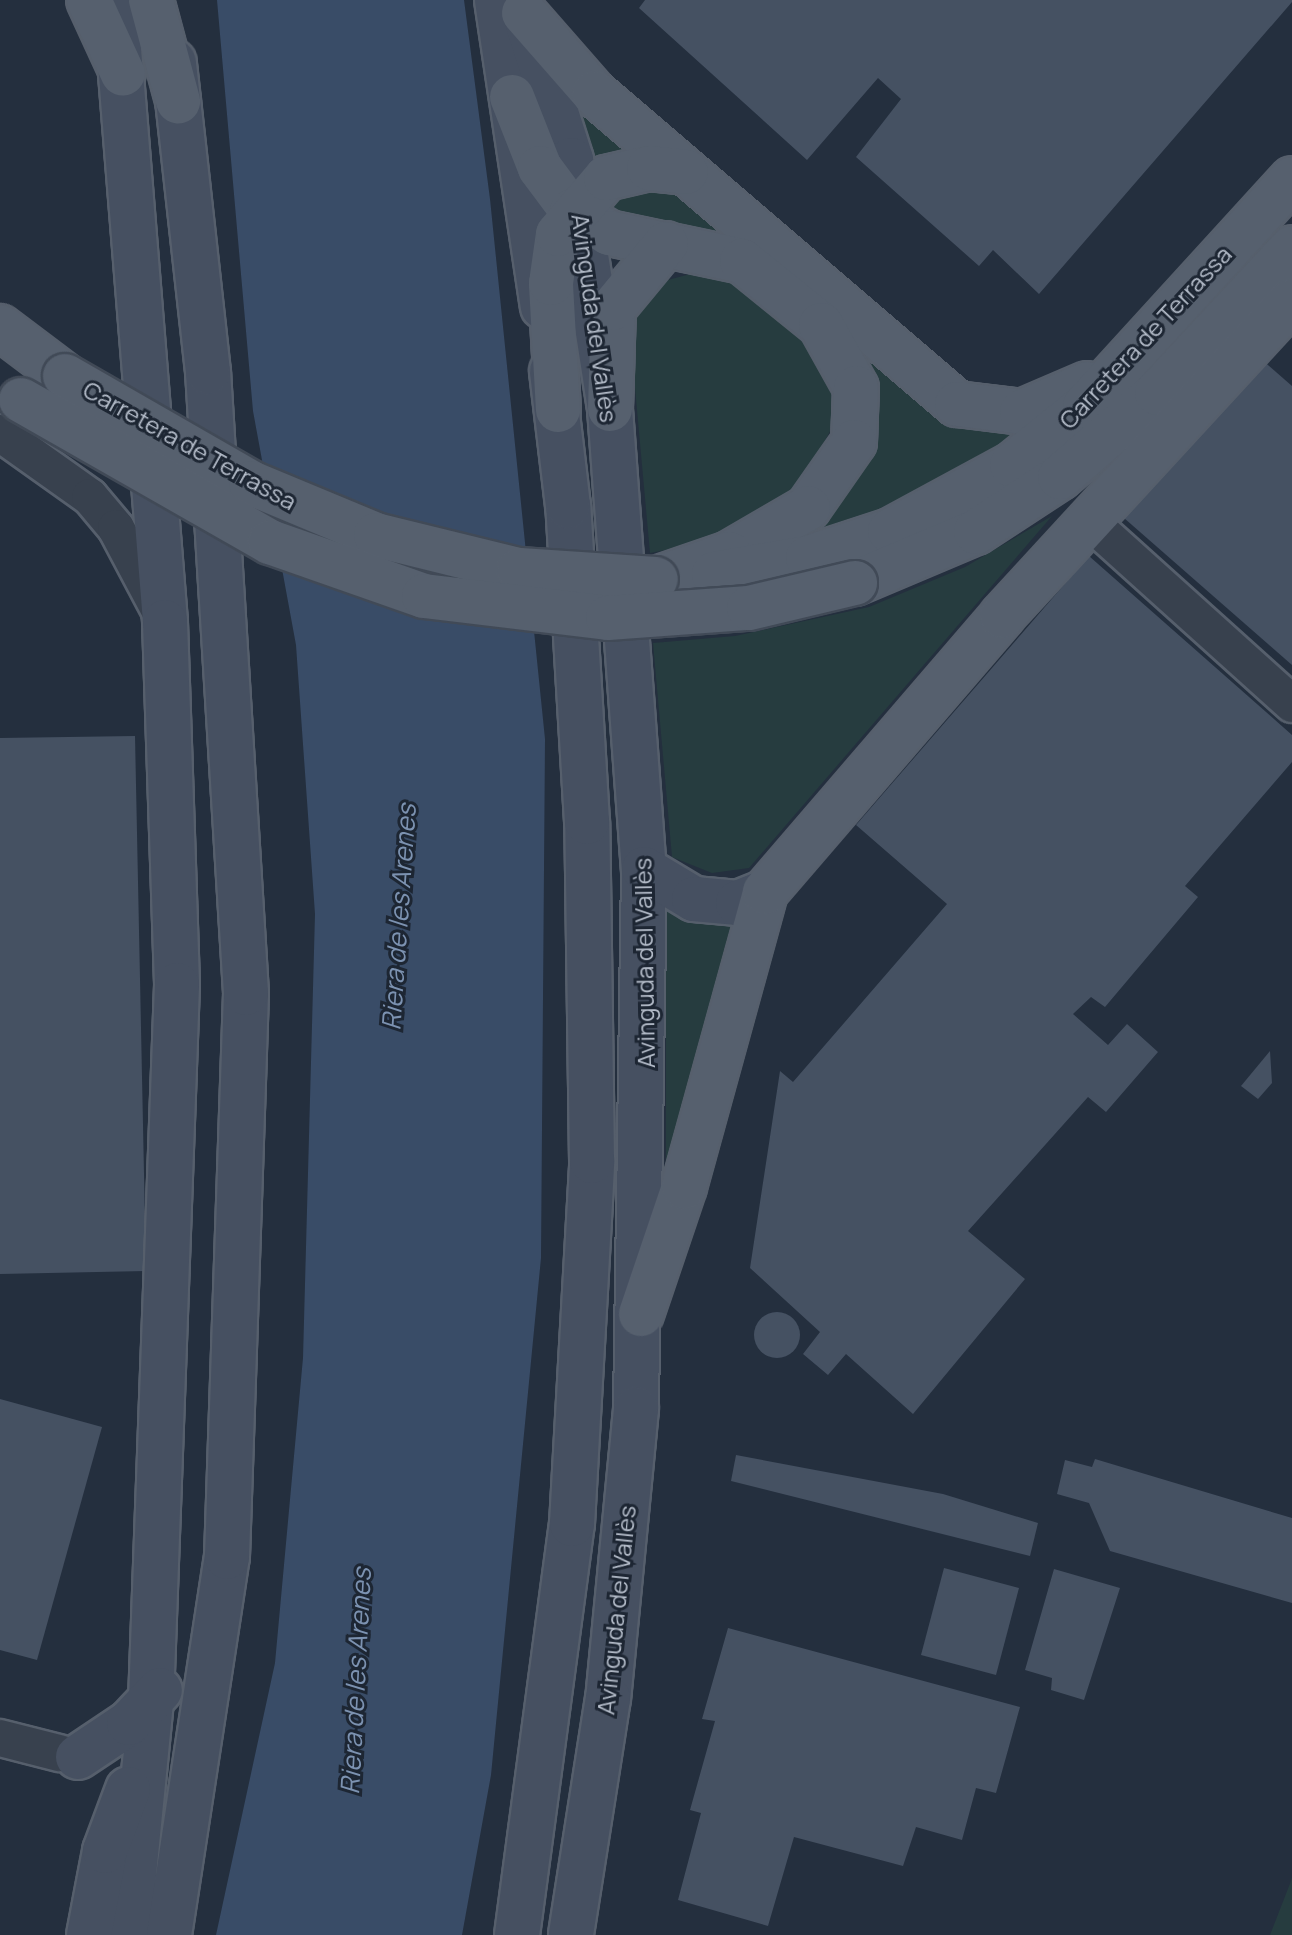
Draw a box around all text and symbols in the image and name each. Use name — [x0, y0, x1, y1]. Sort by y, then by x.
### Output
street label: Avinguda del Vallès — [566, 212, 624, 424]
street label: Carretera de Terrassa — [1053, 240, 1237, 434]
street label: Carretera de Terrassa — [78, 374, 302, 516]
water label: Riera de les Arenes — [376, 803, 422, 1031]
street label: Avinguda del Vallès — [628, 858, 660, 1068]
street label: Avinguda del Vallès — [591, 1504, 641, 1716]
water label: Riera de les Arenes — [334, 1567, 378, 1795]

